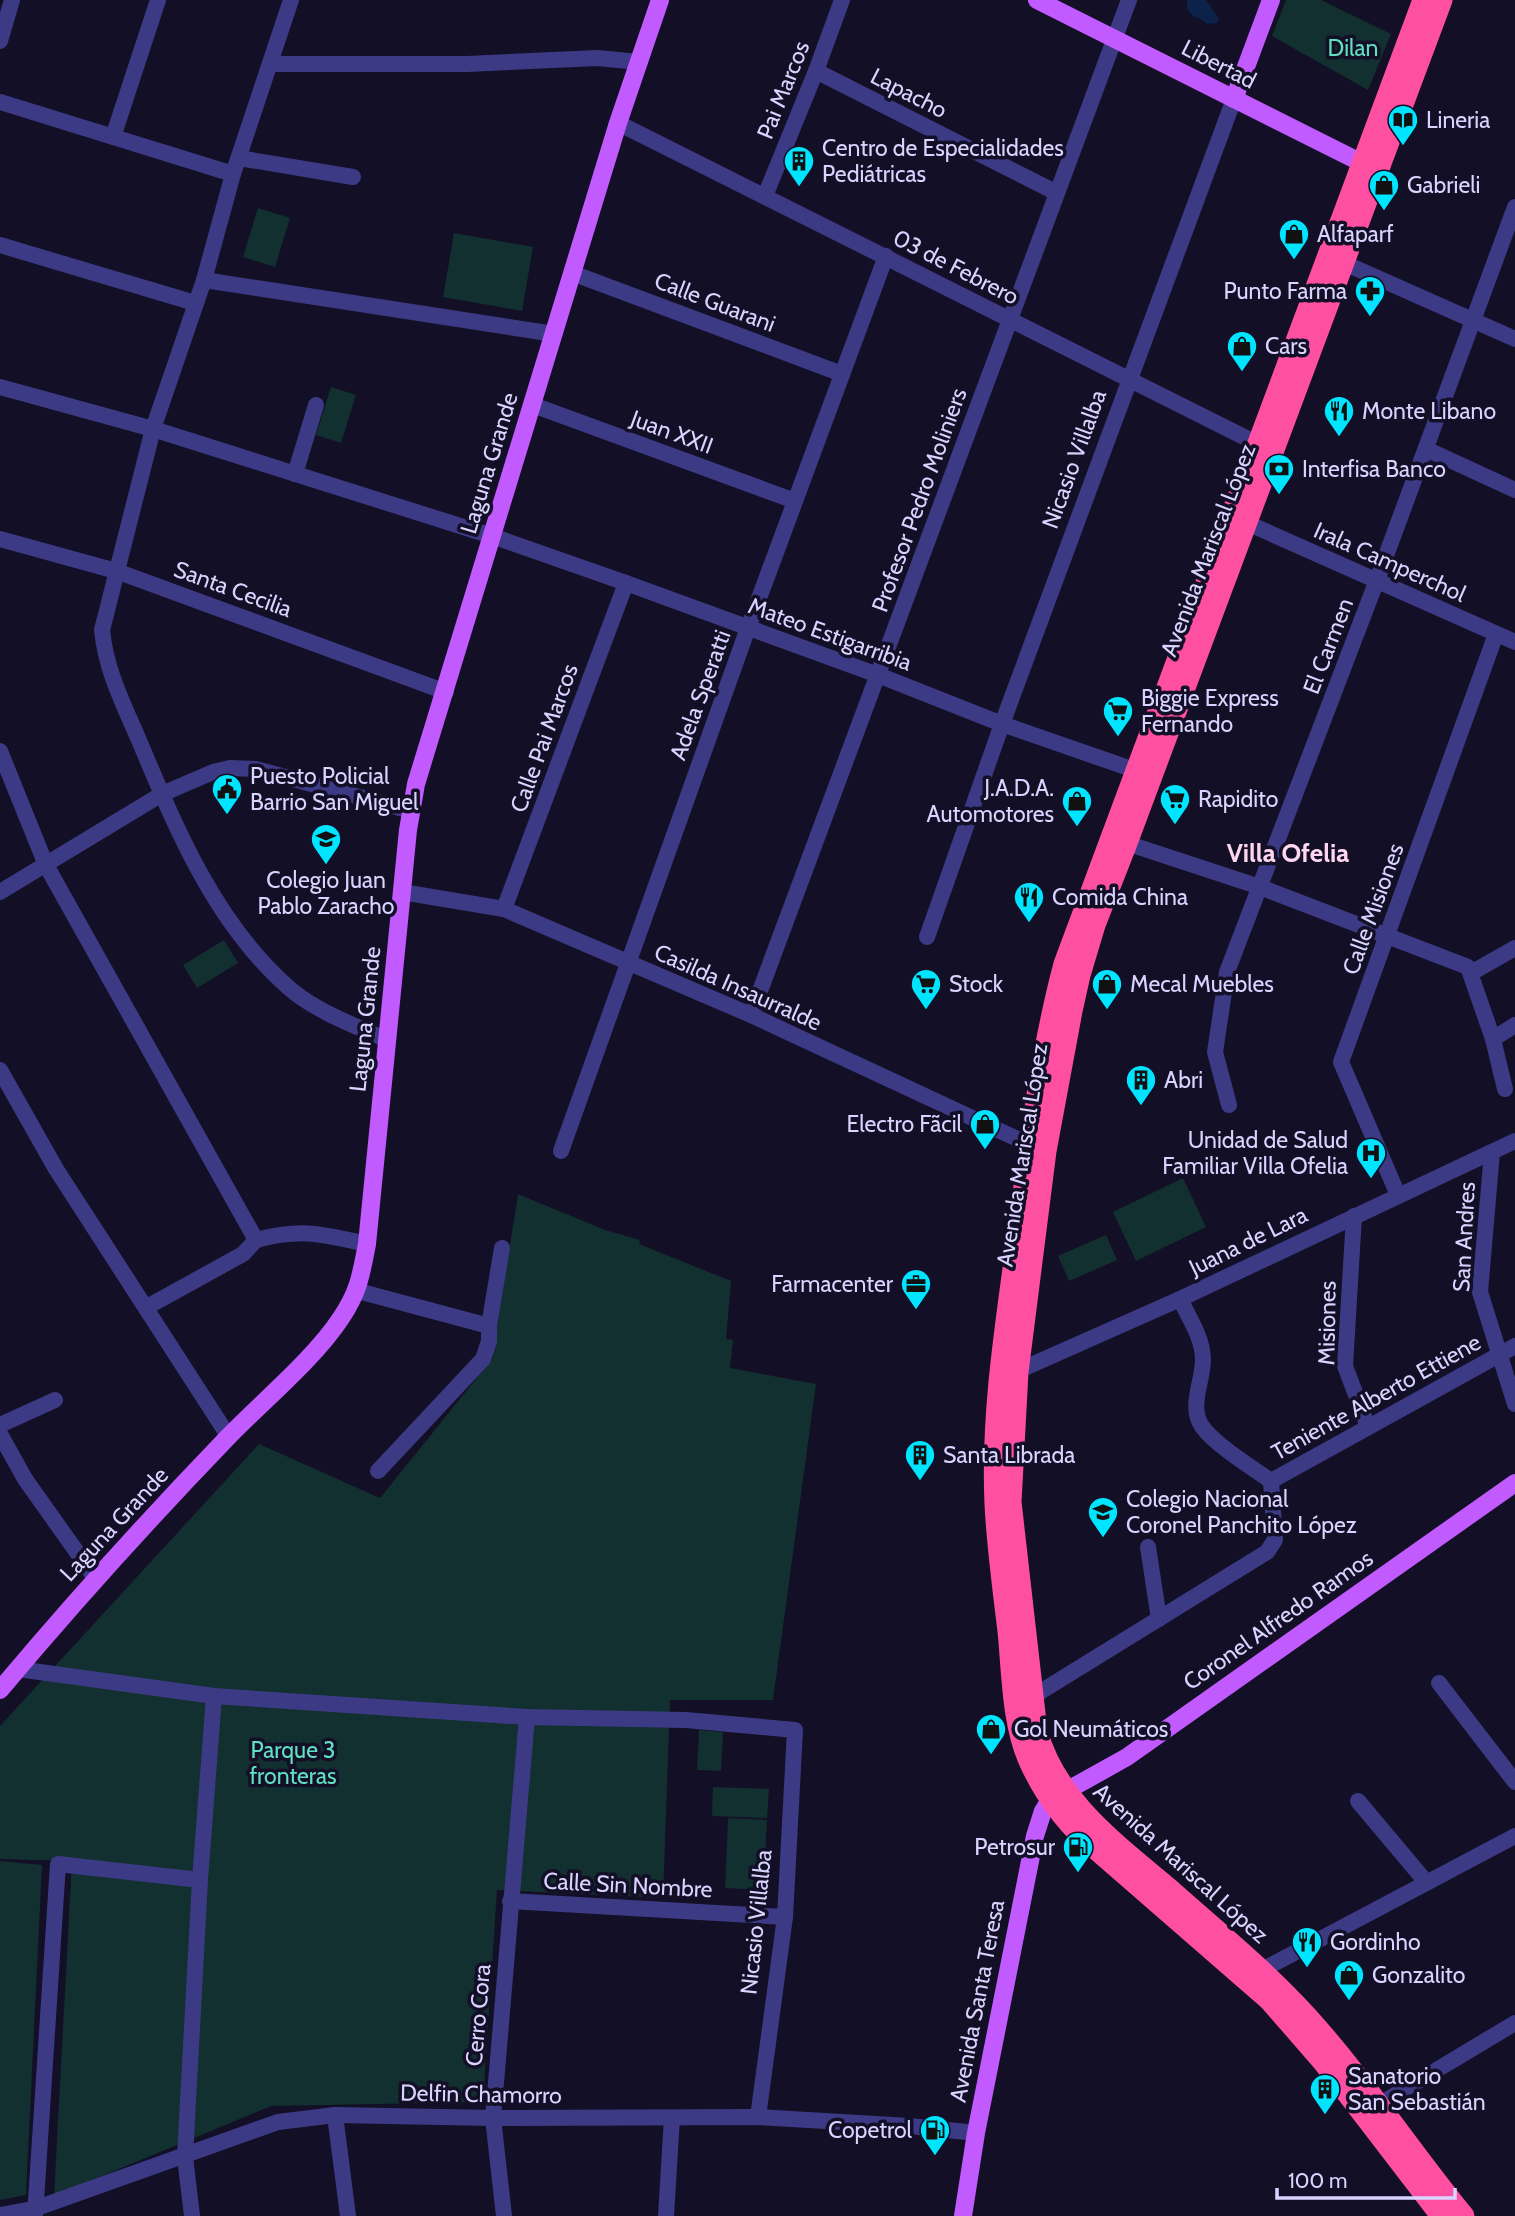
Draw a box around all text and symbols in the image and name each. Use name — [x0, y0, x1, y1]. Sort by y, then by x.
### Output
street label: Libertad — [1177, 33, 1261, 95]
park label: Dilan — [1328, 34, 1378, 62]
street label: Pai Marcos — [751, 37, 815, 143]
street label: Lapacho — [866, 62, 952, 124]
library icon: Lineria — [1386, 103, 1420, 147]
place label: Lineria — [1426, 106, 1490, 134]
place label: Centro de Especialidades Pediátricas — [822, 134, 1064, 188]
building icon: Centro de Especialidades Pediátricas — [782, 144, 816, 188]
shop icon: Gabrieli — [1367, 168, 1401, 212]
place label: Gabrieli — [1407, 171, 1480, 199]
shop icon: Alfaparf — [1277, 217, 1311, 261]
place label: Alfaparf — [1317, 220, 1394, 248]
street label: 03 de Febrero — [888, 223, 1024, 311]
street label: Calle Guarani — [651, 266, 779, 338]
pharmacy icon: Punto Farma — [1353, 274, 1387, 318]
place label: Punto Farma — [1224, 277, 1347, 305]
shop icon: Cars — [1225, 329, 1259, 373]
place label: Cars — [1265, 332, 1307, 360]
street label: Profesor Pedro Moliniers — [865, 384, 973, 616]
street label: Nicasio Villalba — [1036, 386, 1112, 532]
street label: Laguna Grande — [454, 389, 524, 537]
restaurant icon: Monte Libano — [1322, 394, 1356, 438]
place label: Monte Libano — [1362, 397, 1496, 425]
street label: Juan XXII — [626, 404, 717, 460]
street label: Avenida Mariscal López — [1154, 439, 1262, 660]
bank icon: Interfisa Banco — [1262, 452, 1296, 496]
place label: Interfisa Banco — [1302, 455, 1446, 483]
street label: Irala Camperchol — [1310, 516, 1471, 608]
street label: Santa Cecilia — [170, 555, 296, 623]
street label: Mateo Estigarribia — [744, 591, 916, 677]
street label: El Carmen — [1297, 594, 1359, 698]
street label: Adela Speratti — [664, 626, 736, 764]
street label: Calle Pai Marcos — [504, 660, 584, 816]
place label: Biggie Express Fernando — [1141, 684, 1279, 738]
supermarket icon: Biggie Express Fernando — [1101, 694, 1135, 738]
place label: Puesto Policial Barrio San Miguel — [250, 762, 419, 816]
public building icon: Puesto Policial Barrio San Miguel — [210, 772, 244, 816]
place label: J.A.D.A. Automotores — [927, 774, 1054, 828]
supermarket icon: Rapidito — [1158, 782, 1192, 826]
shop icon: J.A.D.A. Automotores — [1060, 784, 1094, 828]
place label: Rapidito — [1198, 785, 1278, 813]
school or university icon: Colegio Juan Pablo Zaracho — [309, 822, 343, 866]
district label: Villa Ofelia — [1227, 837, 1349, 869]
street label: Calle Misiones — [1336, 840, 1410, 978]
place label: Colegio Juan Pablo Zaracho — [258, 866, 394, 920]
restaurant icon: Comida China — [1012, 880, 1046, 924]
place label: Comida China — [1052, 883, 1188, 911]
street label: Casilda Insaurralde — [650, 938, 826, 1037]
street label: Laguna Grande — [343, 945, 387, 1093]
supermarket icon: Stock — [909, 967, 943, 1011]
shop icon: Mecal Muebles — [1090, 967, 1124, 1011]
place label: Stock — [949, 970, 1004, 998]
place label: Mecal Muebles — [1130, 970, 1274, 998]
street label: Avenida Mariscal López — [991, 1041, 1054, 1269]
building icon: Abri — [1124, 1063, 1158, 1107]
place label: Abri — [1164, 1066, 1203, 1094]
shop icon: Electro Fãcil — [968, 1107, 1002, 1151]
place label: Electro Fãcil — [847, 1110, 963, 1138]
place label: Unidad de Salud Familiar Villa Ofelia — [1162, 1126, 1348, 1180]
hospital icon: Unidad de Salud Familiar Villa Ofelia — [1354, 1136, 1388, 1180]
street label: San Andres — [1447, 1181, 1481, 1293]
street label: Juana de Lara — [1183, 1200, 1312, 1282]
office icon: Farmacenter — [899, 1267, 933, 1311]
place label: Farmacenter — [771, 1270, 894, 1298]
street label: Misiones — [1312, 1280, 1342, 1366]
street label: Teniente Alberto Ettiene — [1266, 1328, 1486, 1466]
building icon: Santa Librada — [903, 1438, 937, 1482]
place label: Santa Librada — [943, 1441, 1075, 1469]
street label: Laguna Grande — [54, 1461, 174, 1587]
place label: Colegio Nacional Coronel Panchito López — [1126, 1485, 1357, 1539]
school or university icon: Colegio Nacional Coronel Panchito López — [1086, 1495, 1120, 1539]
street label: Coronel Alfredo Ramos — [1178, 1544, 1378, 1696]
shop icon: Gol Neumáticos — [974, 1712, 1008, 1756]
place label: Gol Neumáticos — [1014, 1715, 1168, 1743]
park label: Parque 3 fronteras — [249, 1736, 337, 1790]
street label: Avenida Mariscal López — [1088, 1777, 1274, 1949]
fuel station icon: Petrosur — [1061, 1830, 1095, 1874]
place label: Petrosur — [974, 1833, 1056, 1861]
street label: Nicasio Villalba — [734, 1848, 778, 1996]
street label: Calle Sin Nombre — [543, 1867, 713, 1903]
street label: Avenida Santa Teresa — [944, 1897, 1010, 2105]
restaurant icon: Gordinho — [1290, 1925, 1324, 1969]
place label: Gordinho — [1330, 1928, 1421, 1956]
shop icon: Gonzalito — [1332, 1958, 1366, 2002]
place label: Gonzalito — [1372, 1961, 1465, 1989]
street label: Cerro Cora — [460, 1963, 496, 2067]
place label: Sanatorio San Sebastián — [1348, 2062, 1486, 2116]
building icon: Sanatorio San Sebastián — [1308, 2072, 1342, 2116]
street label: Delfin Chamorro — [400, 2079, 562, 2109]
fuel station icon: Copetrol — [918, 2113, 952, 2157]
place label: Copetrol — [828, 2116, 913, 2144]
scale bar — [1277, 2156, 1456, 2200]
text: 100 m — [1288, 2168, 1347, 2193]

